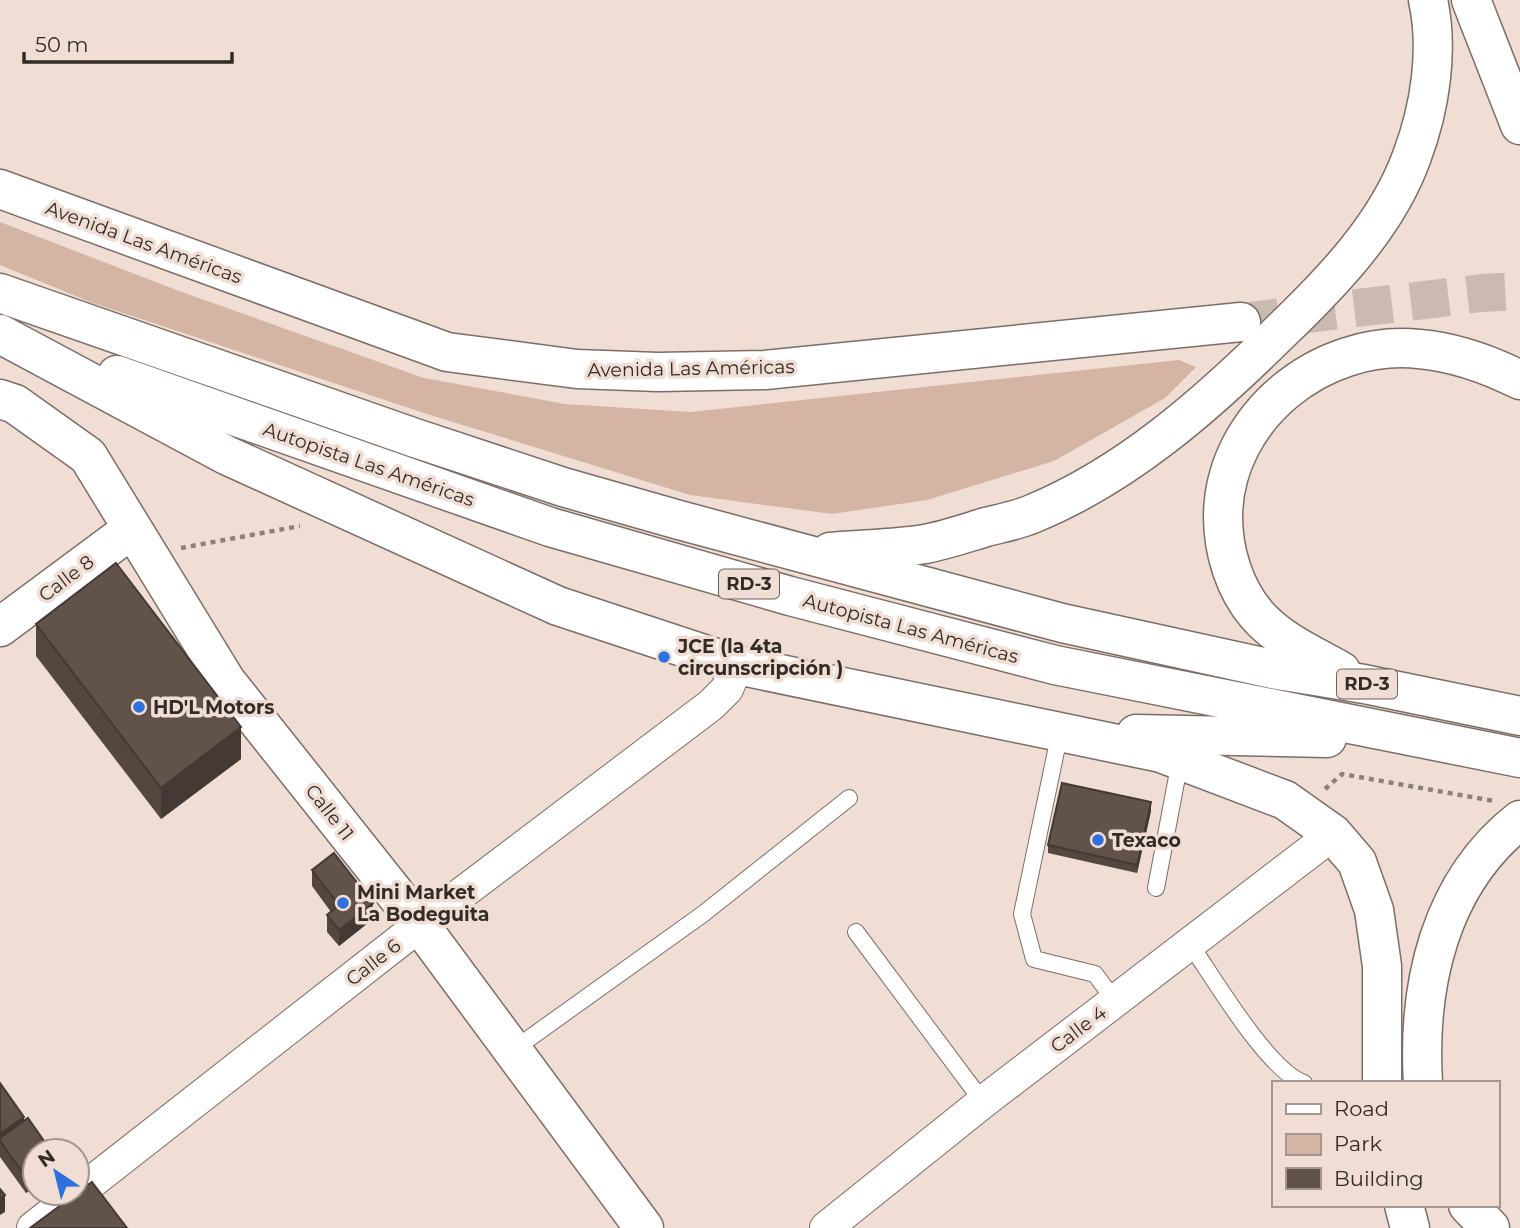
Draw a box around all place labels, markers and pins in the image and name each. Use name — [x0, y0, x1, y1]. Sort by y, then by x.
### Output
place label: JCE (la 4ta circunscripción ) — [677, 635, 843, 680]
marker: JCE (la 4ta circunscripción ) — [656, 649, 672, 665]
place label: HD'L Motors — [153, 696, 274, 719]
marker: HD'L Motors — [131, 699, 147, 715]
place label: Texaco — [1112, 829, 1181, 852]
marker: Texaco — [1090, 832, 1106, 848]
place label: Mini Market La Bodeguita — [357, 881, 490, 926]
marker: Mini Market La Bodeguita — [335, 895, 351, 911]

